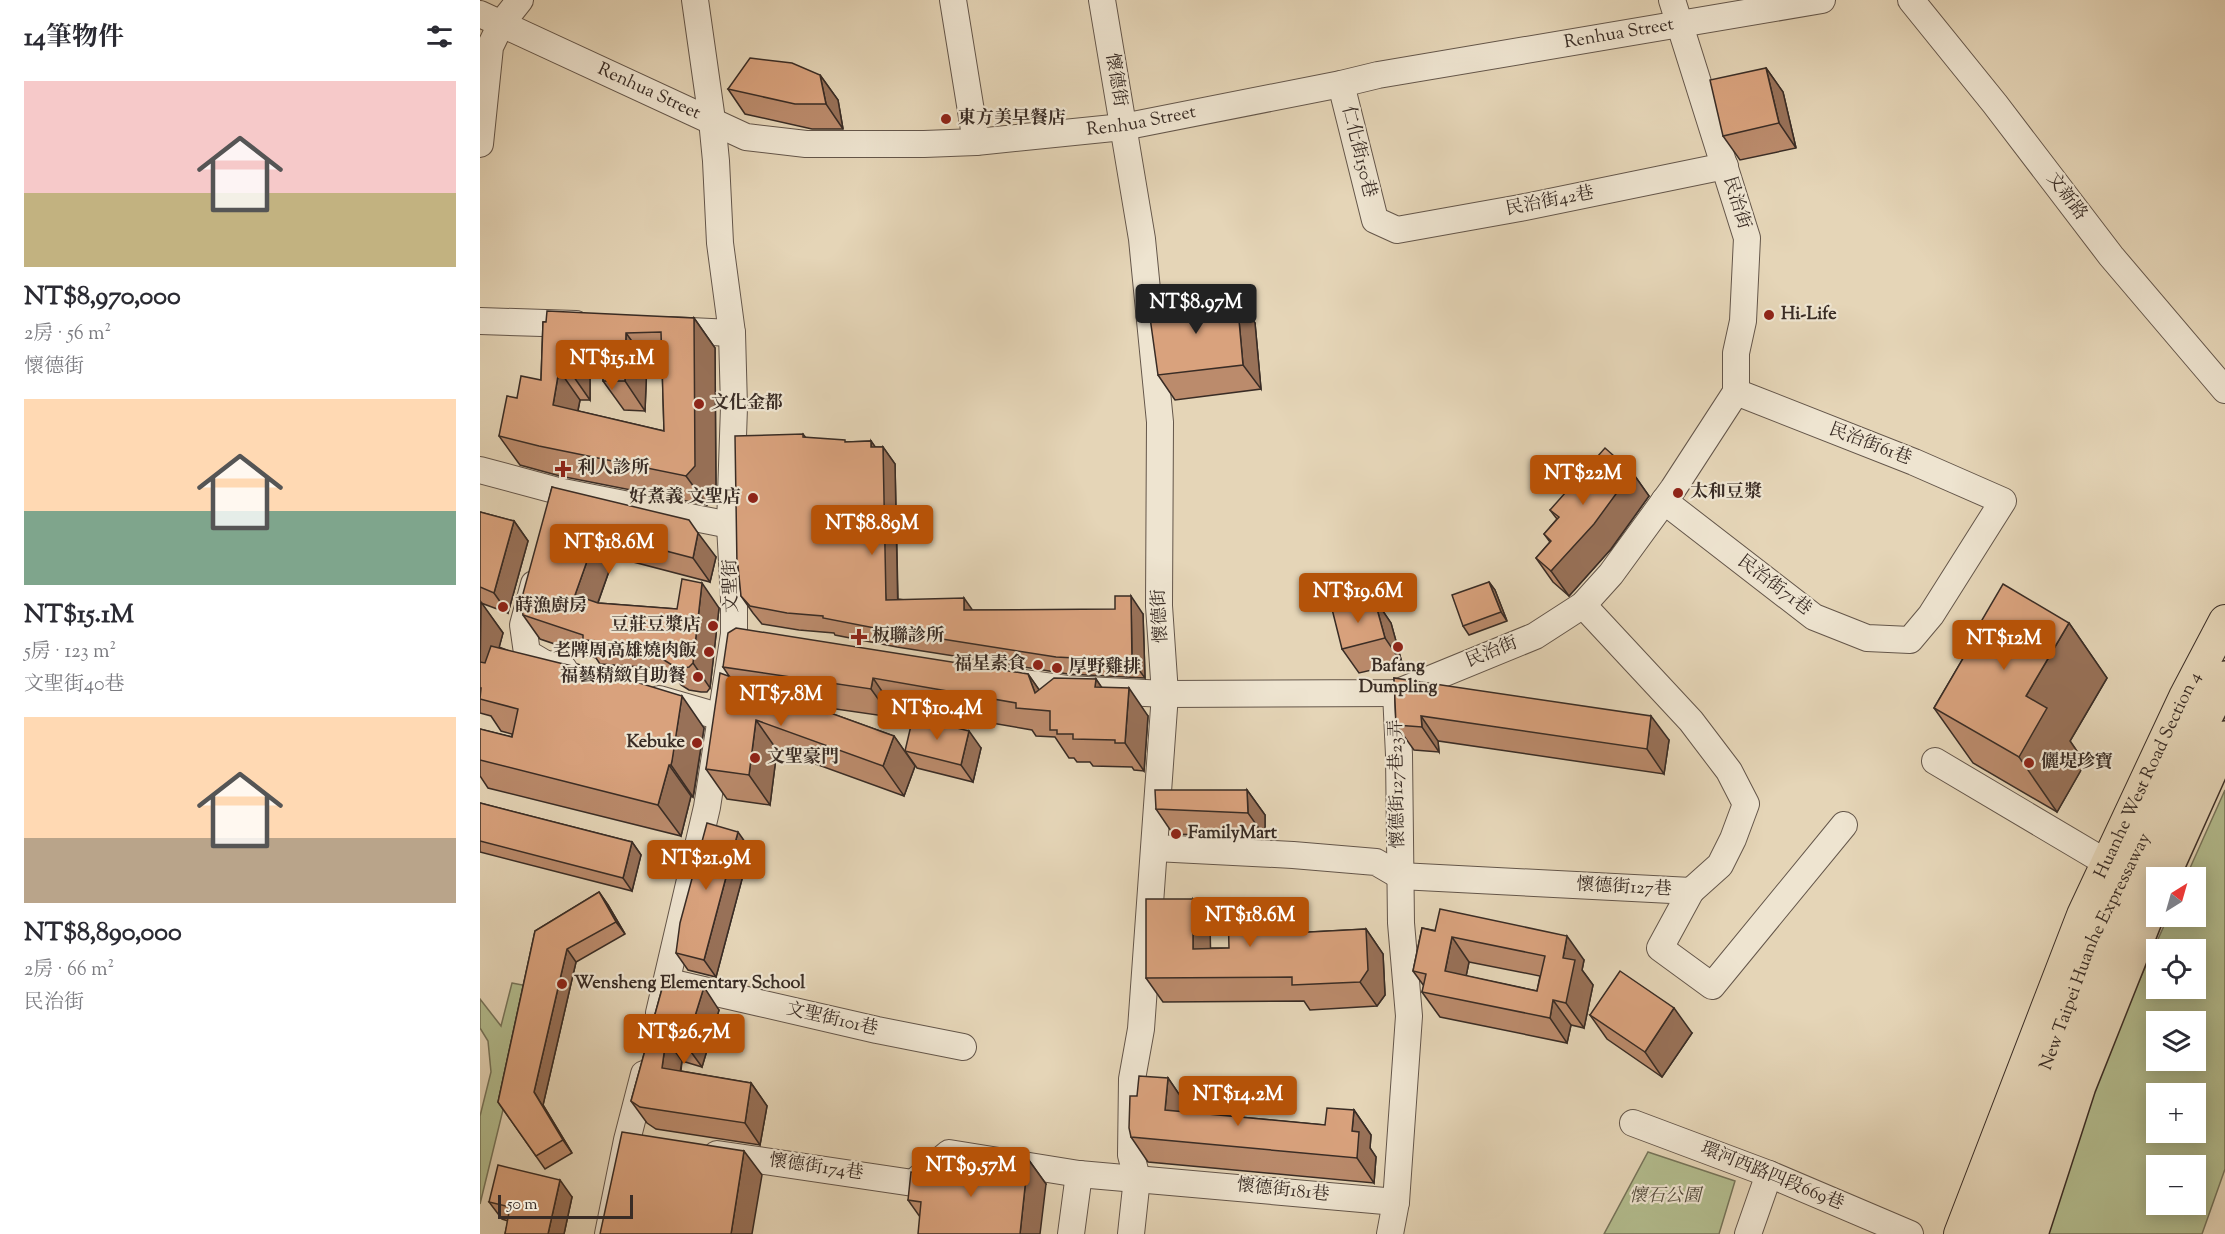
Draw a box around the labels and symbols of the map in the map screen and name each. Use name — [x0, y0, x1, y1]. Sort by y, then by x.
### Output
street label: Renhua Street — [1562, 12, 1676, 56]
street label: 懷德街 — [1098, 51, 1132, 109]
street label: Renhua Street — [593, 57, 705, 127]
street label: Renhua Street — [1085, 100, 1198, 144]
street label: 仁化街150巷 — [1334, 103, 1382, 201]
place label: 東方美早餐店 — [958, 106, 1066, 132]
marker: 東方美早餐店 — [939, 112, 953, 126]
street label: 文新路 — [2039, 168, 2093, 226]
street label: 民治街 — [1716, 173, 1756, 233]
street label: 民治街42巷 — [1504, 181, 1596, 223]
pin: NT$8.97M — [1134, 284, 1258, 335]
place label: Hi-Life — [1781, 302, 1837, 328]
marker: Hi-Life — [1762, 308, 1776, 322]
pin: NT$15.1M — [550, 340, 674, 391]
place label: 文化金都 — [711, 391, 783, 417]
marker: 文化金都 — [692, 397, 706, 411]
street label: 民治街61巷 — [1825, 417, 1915, 473]
pin: NT$22M — [1534, 455, 1632, 506]
place label: 利人診所 — [577, 456, 650, 482]
marker: 利人診所 — [554, 460, 572, 478]
place label: 太和豆漿 — [1690, 480, 1762, 506]
place label: 好煮義 文聖店 — [629, 485, 741, 511]
marker: 太和豆漿 — [1671, 486, 1685, 500]
marker: 好煮義 文聖店 — [746, 491, 760, 505]
pin: NT$8.89M — [810, 505, 934, 556]
pin: NT$18.6M — [547, 524, 671, 575]
street label: 民治街71巷 — [1731, 549, 1817, 623]
street label: 文聖街 — [718, 559, 746, 613]
pin: NT$19.6M — [1296, 573, 1420, 624]
street label: 懷德街 — [1147, 588, 1175, 644]
place label: 蒔漁廚房 — [515, 594, 587, 620]
marker: 蒔漁廚房 — [496, 600, 510, 614]
place label: 豆莊豆漿店 — [611, 613, 701, 639]
marker: 豆莊豆漿店 — [706, 619, 720, 633]
pin: NT$12M — [1955, 620, 2053, 671]
place label: 板聯診所 — [872, 624, 945, 650]
marker: 板聯診所 — [850, 628, 868, 646]
street label: 民治街 — [1462, 631, 1522, 675]
place label: 老牌周高雄燒肉飯 — [553, 639, 697, 665]
marker: Bafang Dumpling — [1391, 640, 1405, 654]
marker: 老牌周高雄燒肉飯 — [702, 645, 716, 659]
place label: 福星素食 — [954, 652, 1026, 678]
place label: Bafang Dumpling — [1359, 654, 1438, 701]
place label: 厚野雞排 — [1069, 655, 1141, 681]
marker: 福星素食 — [1031, 658, 1045, 672]
marker: 厚野雞排 — [1050, 661, 1064, 675]
place label: 福藝精緻自助餐 — [560, 664, 686, 690]
street label: Huanhe West Road Section 4 — [2089, 668, 2209, 883]
marker: 福藝精緻自助餐 — [691, 670, 705, 684]
pin: NT$7.8M — [726, 676, 836, 727]
pin: NT$10.4M — [875, 690, 999, 741]
street label: 懷德街127巷23弄 — [1384, 719, 1412, 849]
place label: Kebuke — [626, 730, 686, 756]
marker: Kebuke — [690, 736, 704, 750]
place label: 文聖豪門 — [767, 745, 839, 771]
place label: 儷堤珍寶 — [2041, 750, 2113, 776]
marker: 文聖豪門 — [748, 751, 762, 765]
marker: 儷堤珍寶 — [2022, 756, 2036, 770]
place label: FamilyMart — [1188, 821, 1278, 847]
marker: FamilyMart — [1169, 827, 1183, 841]
street label: New Taipei Huanhe Expressaway — [2034, 829, 2158, 1074]
pin: NT$21.9M — [644, 840, 768, 891]
north arrow — [2146, 867, 2206, 927]
street label: 懷德街127巷 — [1576, 873, 1672, 903]
pin: NT$18.6M — [1188, 897, 1312, 948]
place label: Wensheng Elementary School — [574, 971, 806, 997]
marker: Wensheng Elementary School — [555, 977, 569, 991]
street label: 文聖街101巷 — [784, 997, 880, 1043]
pin: NT$26.7M — [622, 1014, 746, 1065]
pin: NT$14.2M — [1176, 1076, 1300, 1127]
street label: 環河西路四段669巷 — [1696, 1136, 1848, 1218]
pin: NT$9.57M — [909, 1147, 1033, 1198]
street label: 懷德街174巷 — [767, 1149, 865, 1187]
street label: 懷德街181巷 — [1235, 1173, 1331, 1209]
park label: 懷石公園 — [1629, 1184, 1704, 1210]
scale bar — [498, 1192, 633, 1220]

